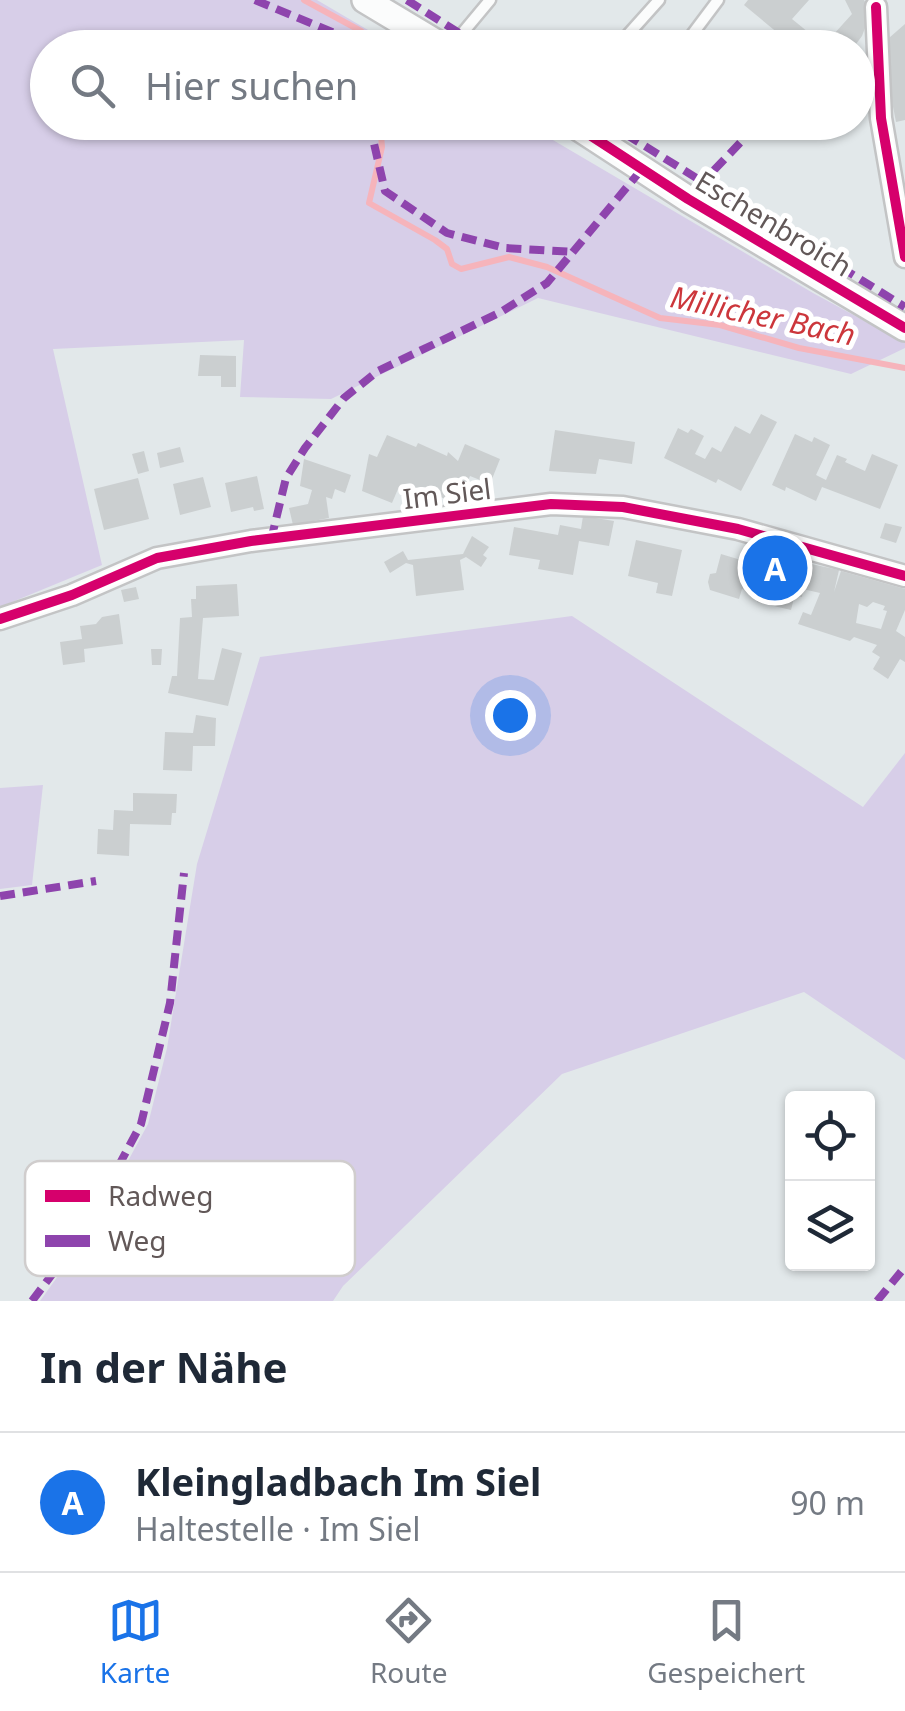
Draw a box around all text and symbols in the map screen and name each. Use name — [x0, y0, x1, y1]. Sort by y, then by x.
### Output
search box — [30, 30, 875, 140]
icon: search — [65, 58, 120, 113]
text: Hier suchen — [145, 59, 358, 111]
street label: Eschenbroich — [689, 161, 859, 285]
water label: Millicher Bach — [667, 275, 859, 355]
street label: Im Siel — [401, 469, 493, 517]
pin: A — [742, 530, 808, 606]
your location — [485, 690, 536, 741]
map controls — [785, 1091, 875, 1271]
button: locate — [785, 1091, 875, 1181]
legend — [25, 1161, 355, 1276]
text: Radweg — [108, 1176, 213, 1214]
button: layers — [785, 1181, 875, 1271]
text: Weg — [108, 1221, 167, 1259]
text: In der Nähe — [40, 1338, 288, 1395]
text: Kleingladbach Im Siel — [135, 1455, 541, 1507]
text: A — [61, 1481, 84, 1524]
text: 90 m — [790, 1481, 865, 1524]
text: Haltestelle · Im Siel — [135, 1507, 420, 1550]
tab: Karte — [100, 1593, 170, 1691]
tab: Route — [370, 1593, 448, 1691]
tab: Gespeichert — [647, 1593, 805, 1691]

